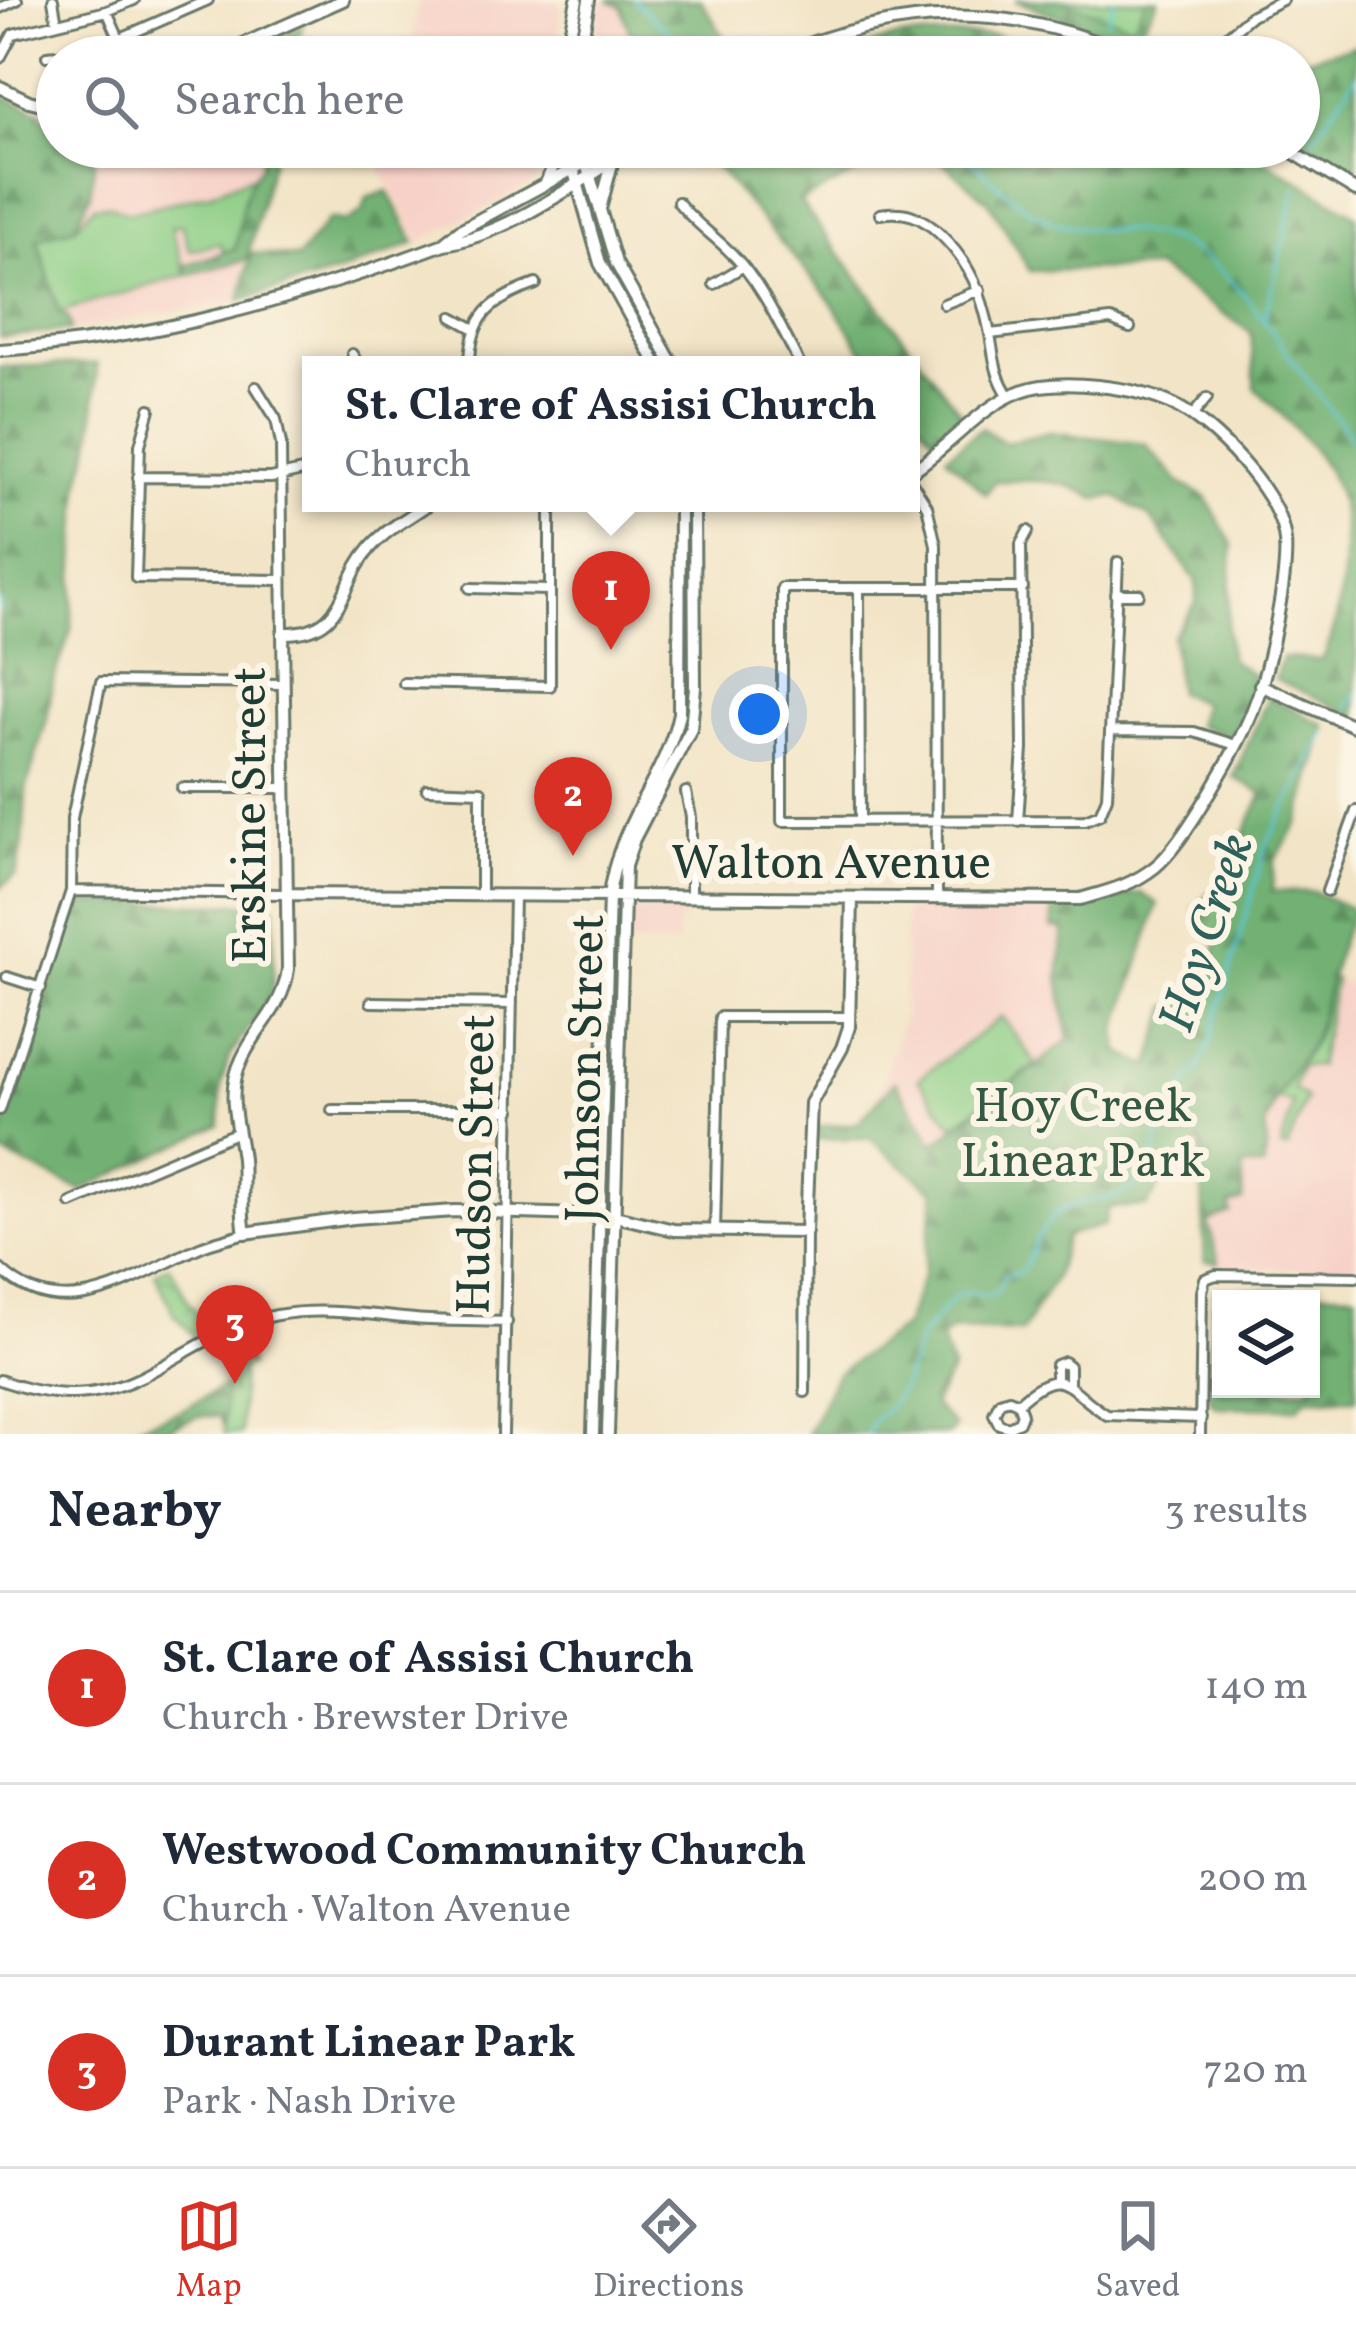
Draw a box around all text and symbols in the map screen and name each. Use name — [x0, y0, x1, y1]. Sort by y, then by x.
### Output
search box — [36, 36, 1320, 168]
icon: search — [78, 69, 144, 135]
text: Search here — [174, 71, 405, 134]
popup — [302, 356, 920, 512]
text: St. Clare of Assisi Church — [345, 376, 877, 439]
text: Church — [345, 439, 472, 493]
pin: 1 — [572, 551, 650, 650]
street label: Erskine Street — [219, 667, 286, 963]
your location — [729, 684, 789, 744]
pin: 2 — [534, 757, 612, 856]
water label: Hoy Creek — [1143, 825, 1274, 1042]
street label: Walton Avenue — [671, 832, 991, 899]
street label: Johnson Street — [551, 913, 624, 1223]
street label: Hudson Street — [442, 1013, 515, 1315]
park label: Hoy Creek Linear Park — [961, 1075, 1205, 1197]
pin: 3 — [196, 1285, 274, 1384]
map controls — [1212, 1290, 1320, 1398]
button: layers — [1212, 1290, 1320, 1398]
text: Nearby — [48, 1477, 222, 1548]
text: 3 results — [1165, 1485, 1308, 1539]
text: St. Clare of Assisi Church — [162, 1629, 694, 1692]
text: 1 — [79, 1661, 95, 1715]
text: 140 m — [1205, 1661, 1308, 1715]
text: Church · Brewster Drive — [162, 1692, 569, 1746]
text: Westwood Community Church — [162, 1821, 807, 1884]
text: 2 — [77, 1853, 97, 1907]
text: 200 m — [1197, 1853, 1308, 1907]
text: Church · Walton Avenue — [162, 1884, 571, 1938]
text: Durant Linear Park — [162, 2013, 576, 2076]
text: 3 — [77, 2045, 97, 2099]
text: 720 m — [1204, 2045, 1308, 2099]
text: Park · Nash Drive — [162, 2076, 456, 2130]
tab: Map — [176, 2193, 242, 2311]
tab: Directions — [593, 2193, 744, 2311]
tab: Saved — [1095, 2193, 1180, 2311]

